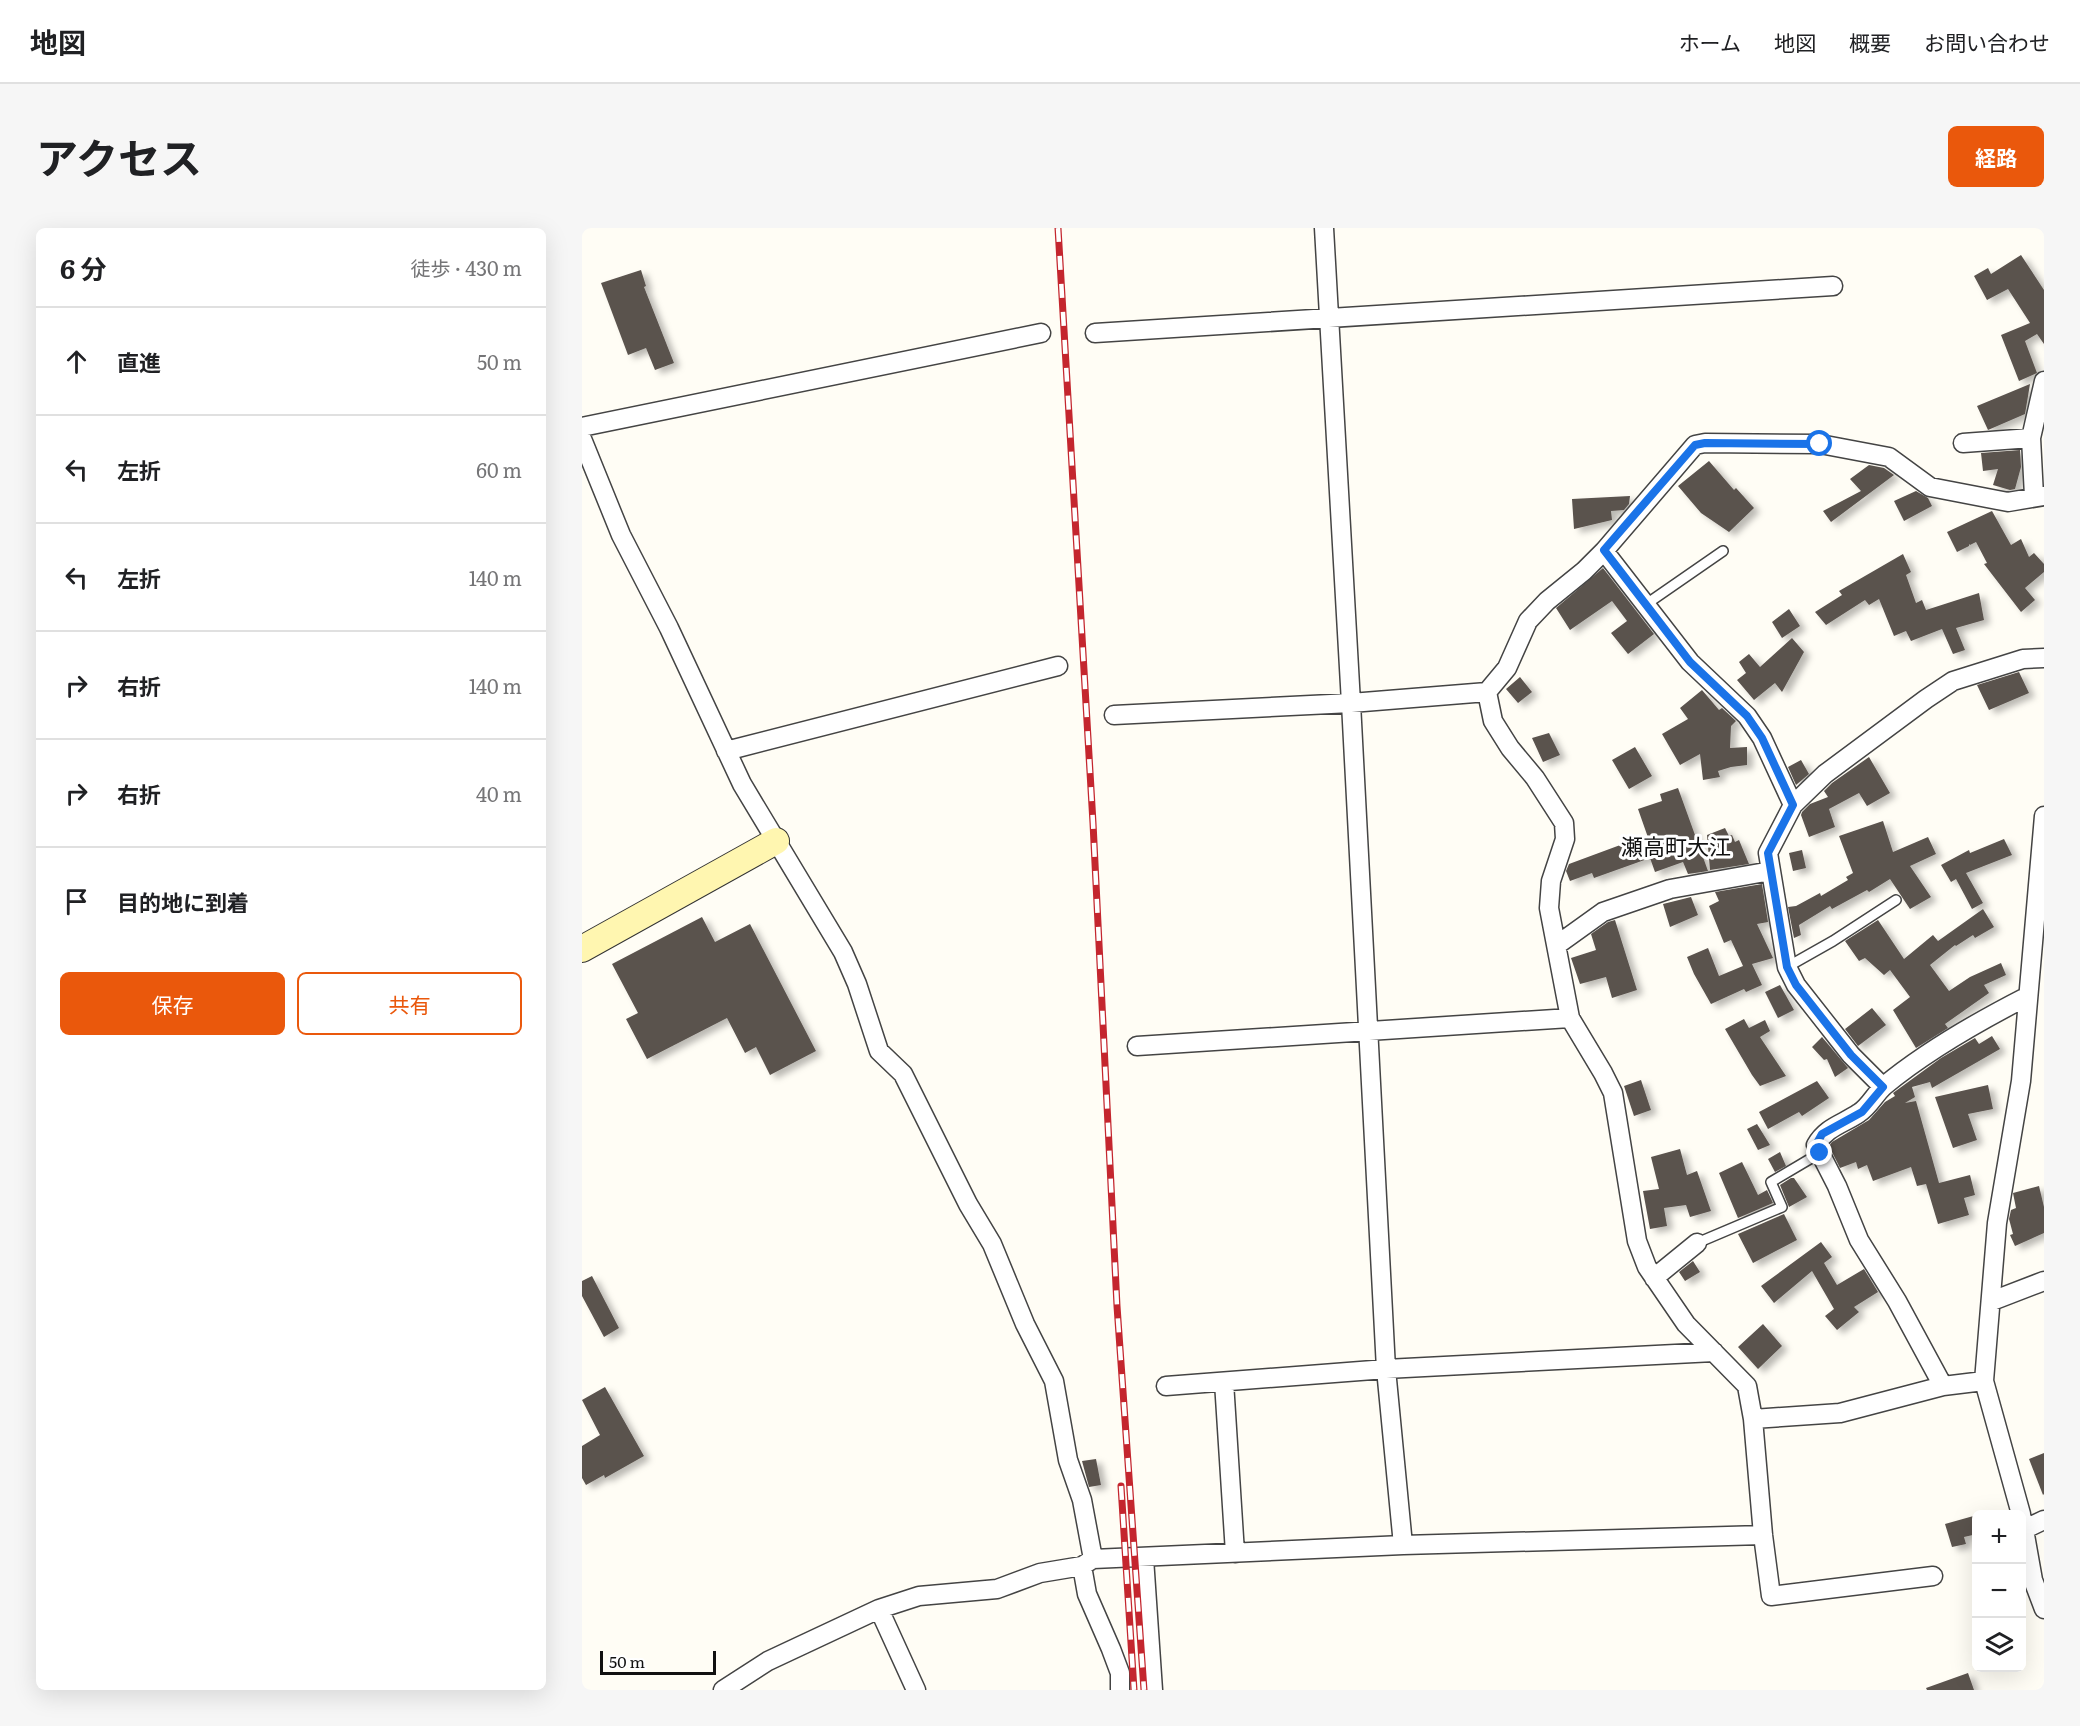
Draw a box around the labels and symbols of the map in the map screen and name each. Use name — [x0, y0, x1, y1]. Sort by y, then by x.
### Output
route start — [1806, 430, 1832, 456]
district label: 瀬高町大江 — [1621, 829, 1731, 862]
route end — [1806, 1139, 1832, 1165]
scale bar — [600, 1648, 716, 1676]

